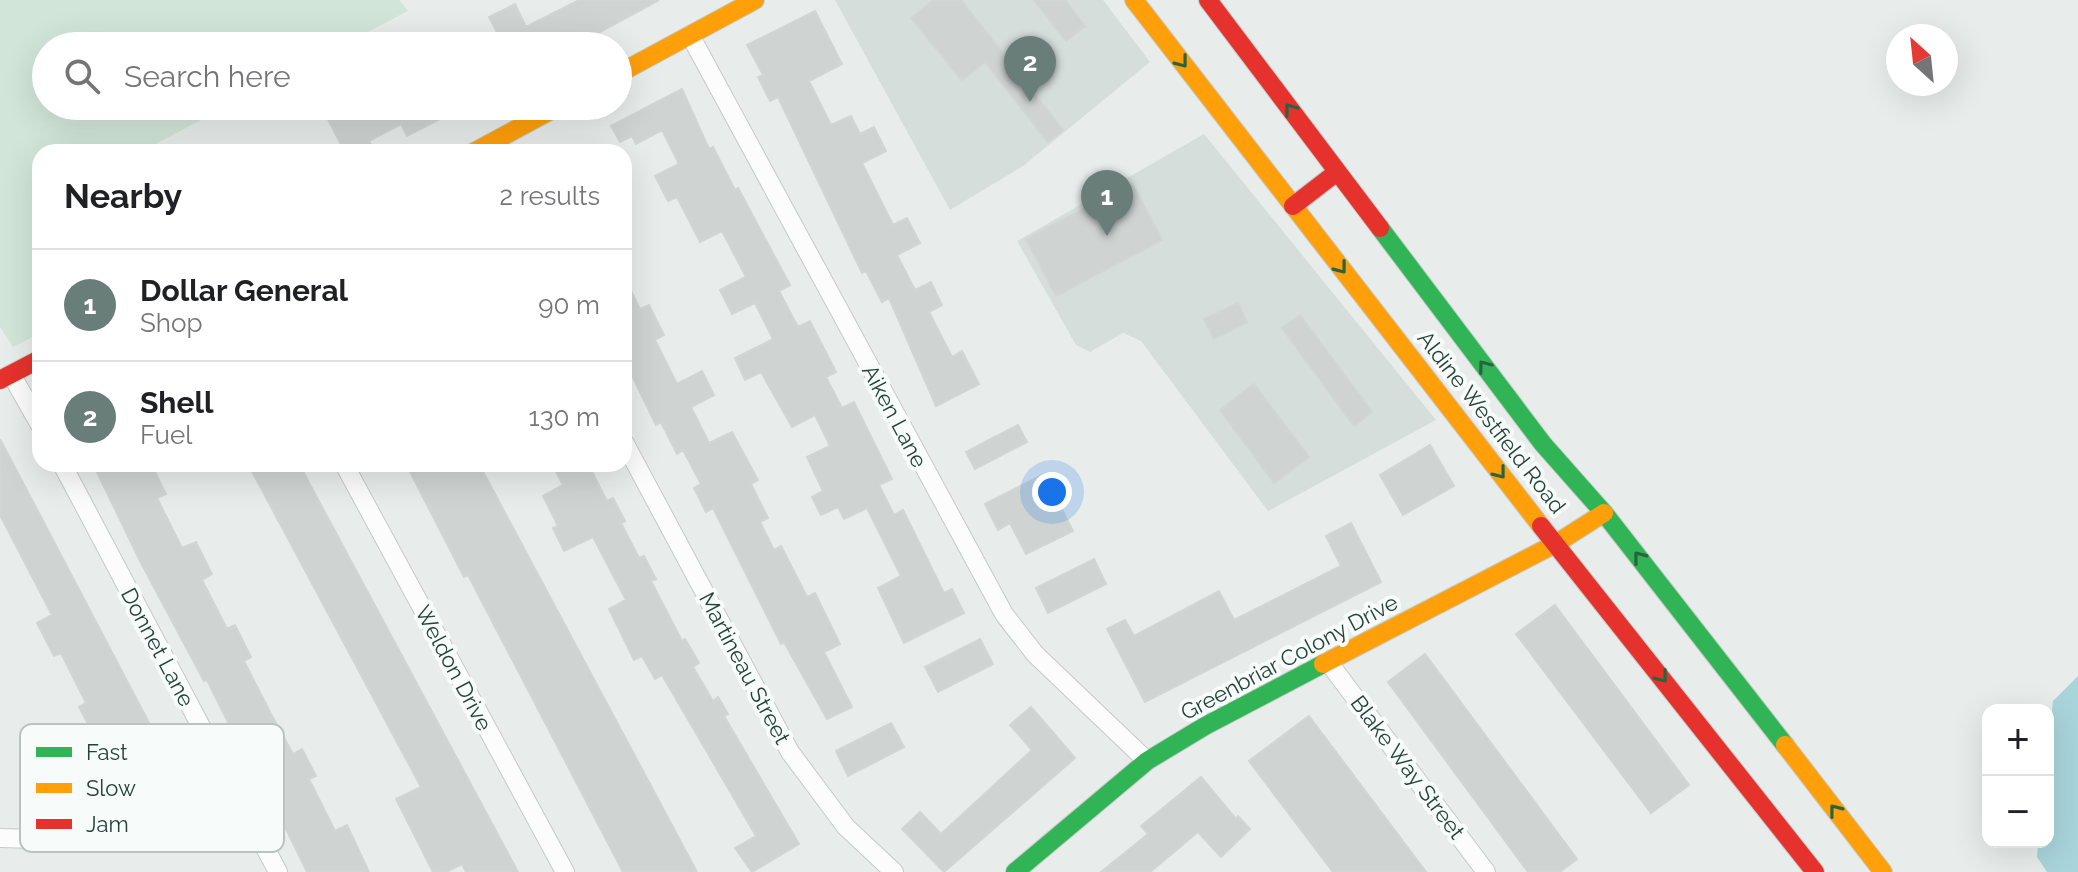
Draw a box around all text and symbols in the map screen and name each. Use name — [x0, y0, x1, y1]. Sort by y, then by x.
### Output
north arrow — [1886, 24, 1958, 96]
search box — [32, 32, 632, 120]
pin: 2 — [1004, 36, 1056, 102]
one-way arrow — [1172, 53, 1187, 67]
icon: search — [60, 54, 104, 98]
text: Search here — [124, 59, 291, 94]
one-way arrow — [1285, 103, 1300, 118]
pin: 1 — [1081, 170, 1133, 236]
text: Nearby — [64, 176, 182, 216]
text: 2 results — [500, 181, 600, 211]
one-way arrow — [1331, 259, 1345, 274]
text: Dollar General — [140, 273, 348, 308]
text: 1 — [84, 290, 96, 320]
text: 90 m — [538, 290, 600, 320]
text: Shop — [140, 308, 202, 338]
street label: Aldine Westfield Road — [1413, 326, 1571, 518]
street label: Aiken Lane — [857, 360, 933, 472]
one-way arrow — [1479, 360, 1493, 375]
text: Shell — [140, 385, 213, 420]
text: 2 — [83, 402, 97, 432]
text: 130 m — [529, 402, 600, 432]
text: Fuel — [140, 420, 192, 450]
one-way arrow — [1490, 464, 1504, 479]
your location — [1032, 472, 1072, 512]
one-way arrow — [1634, 551, 1648, 566]
street label: Donnet Lane — [116, 583, 200, 711]
street label: Martineau Street — [694, 588, 796, 749]
street label: Greenbriar Colony Drive — [1176, 589, 1402, 725]
street label: Weldon Drive — [410, 601, 498, 735]
one-way arrow — [1652, 668, 1666, 683]
street label: Blake Way Street — [1346, 690, 1471, 844]
map controls — [1982, 704, 2054, 848]
button: + — [1982, 704, 2054, 776]
legend — [20, 724, 284, 852]
text: Fast — [86, 739, 128, 765]
text: Slow — [86, 775, 136, 801]
button: − — [1982, 776, 2054, 848]
one-way arrow — [1831, 804, 1845, 819]
text: Jam — [86, 811, 129, 837]

